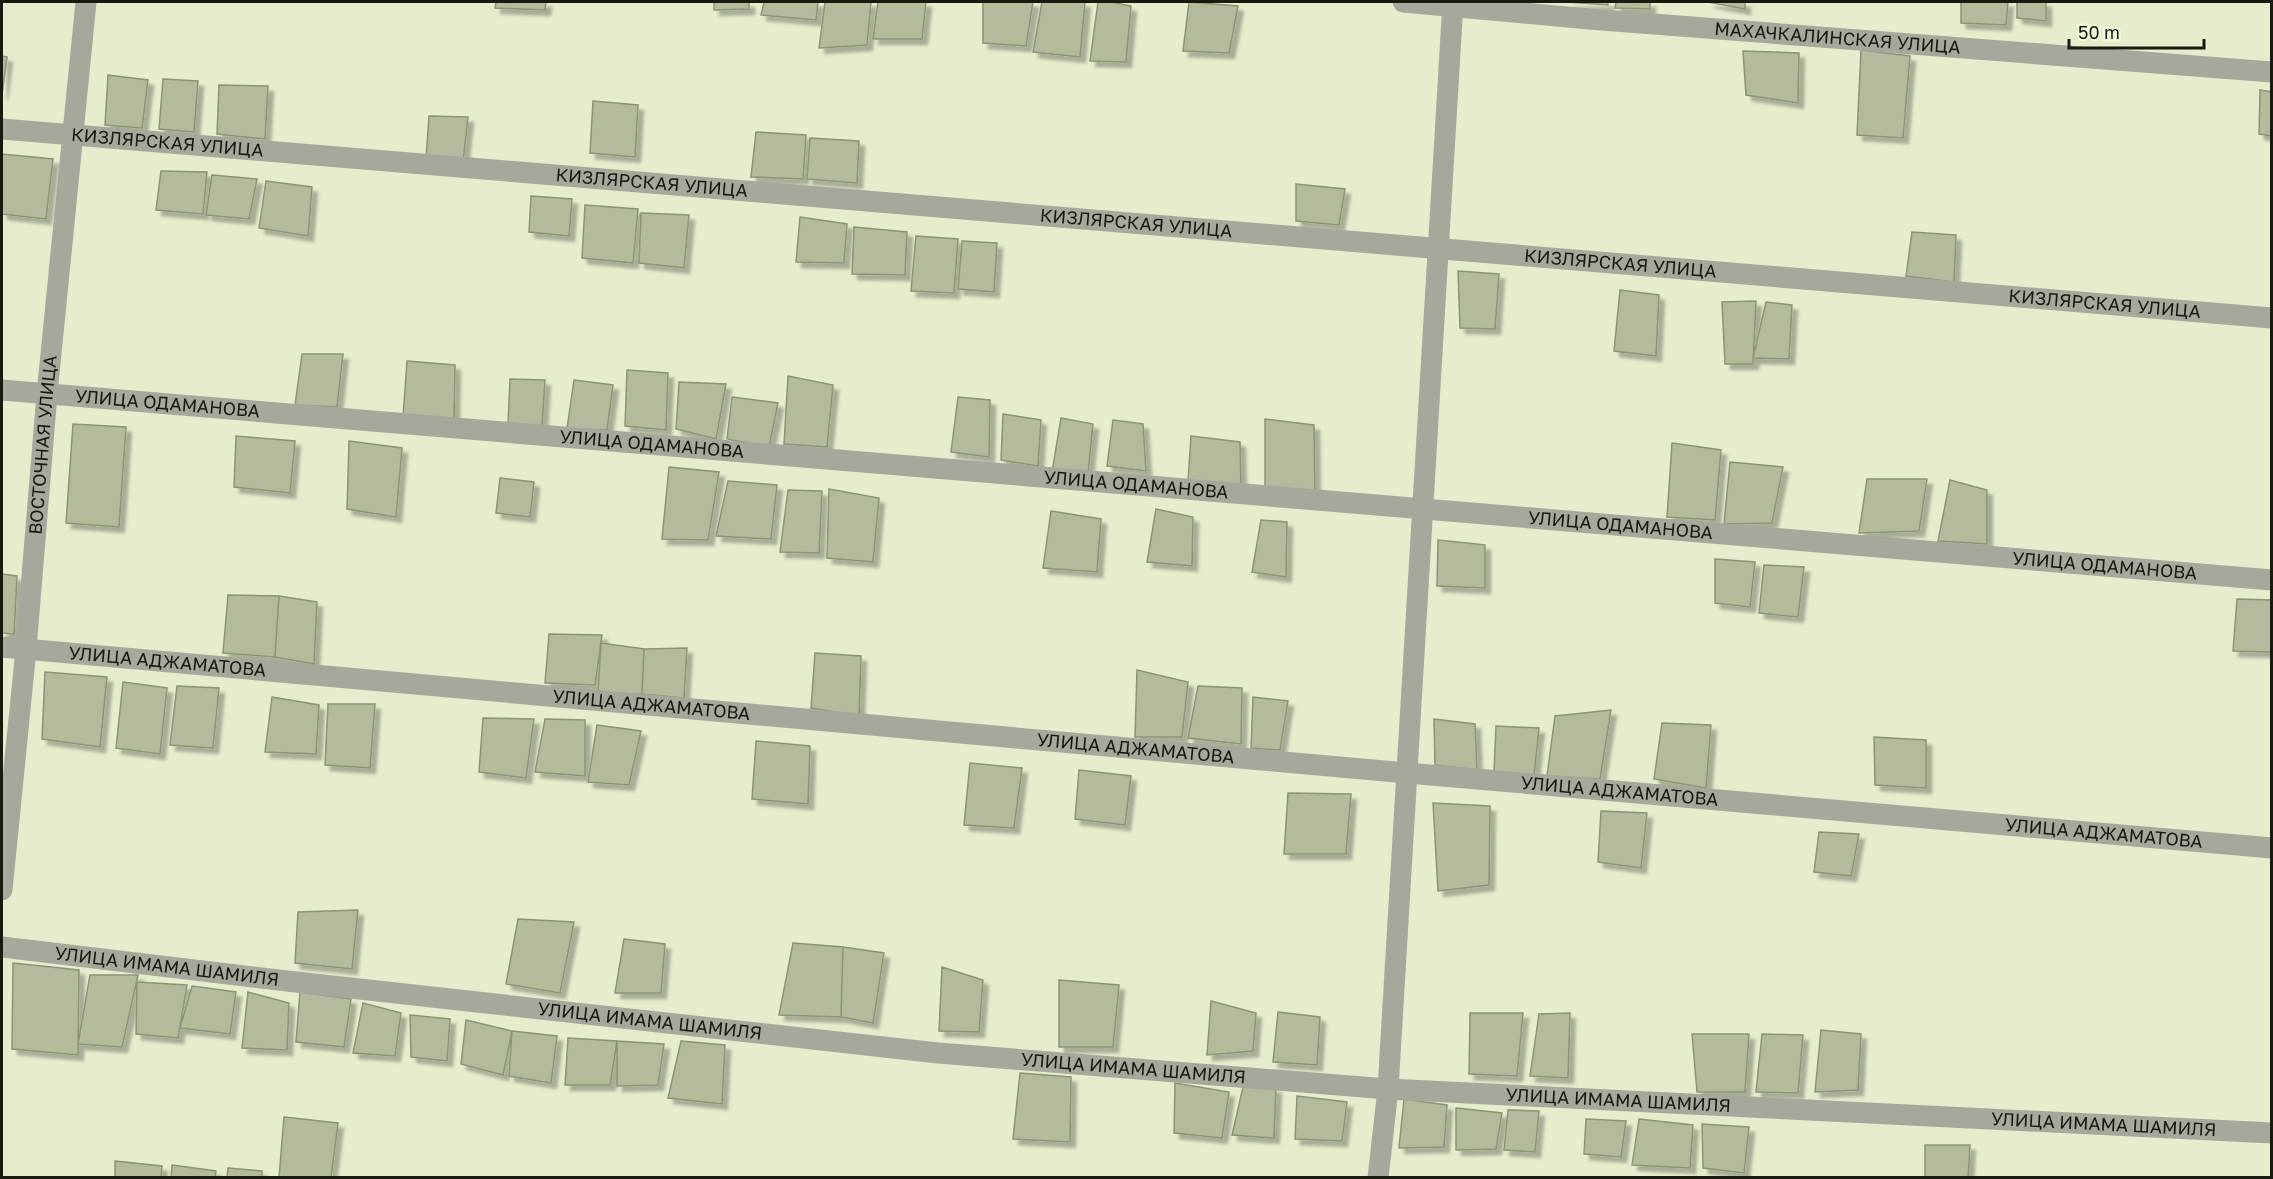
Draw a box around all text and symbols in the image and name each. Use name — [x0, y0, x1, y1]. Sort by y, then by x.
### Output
scale bar — [2069, 12, 2204, 50]
street label: МАХАЧКАЛИНСКАЯ УЛИЦА — [1714, 17, 1961, 58]
text: 50 m — [2078, 21, 2120, 43]
street label: КИЗЛЯРСКАЯ УЛИЦА — [70, 123, 265, 161]
street label: КИЗЛЯРСКАЯ УЛИЦА — [555, 163, 749, 201]
street label: КИЗЛЯРСКАЯ УЛИЦА — [1039, 203, 1233, 241]
street label: КИЗЛЯРСКАЯ УЛИЦА — [1523, 244, 1718, 282]
street label: КИЗЛЯРСКАЯ УЛИЦА — [2008, 284, 2202, 322]
street label: ВОСТОЧНАЯ УЛИЦА — [23, 354, 61, 535]
street label: УЛИЦА ОДАМАНОВА — [74, 384, 261, 422]
street label: УЛИЦА ОДАМАНОВА — [559, 425, 745, 462]
street label: УЛИЦА ОДАМАНОВА — [1043, 465, 1229, 503]
street label: УЛИЦА ОДАМАНОВА — [1527, 506, 1714, 543]
street label: УЛИЦА ОДАМАНОВА — [2011, 546, 2198, 584]
street label: УЛИЦА АДЖАМАТОВА — [68, 641, 267, 681]
street label: УЛИЦА АДЖАМАТОВА — [552, 684, 751, 724]
street label: УЛИЦА АДЖАМАТОВА — [1036, 728, 1235, 767]
street label: УЛИЦА АДЖАМАТОВА — [1520, 771, 1719, 810]
street label: УЛИЦА АДЖАМАТОВА — [2004, 813, 2204, 852]
street label: УЛИЦА ИМАМА ШАМИЛЯ — [54, 941, 280, 990]
street label: УЛИЦА ИМАМА ШАМИЛЯ — [537, 997, 763, 1043]
street label: УЛИЦА ИМАМА ШАМИЛЯ — [1020, 1048, 1247, 1088]
street label: УЛИЦА ИМАМА ШАМИЛЯ — [1505, 1083, 1732, 1116]
street label: УЛИЦА ИМАМА ШАМИЛЯ — [1991, 1107, 2217, 1140]

